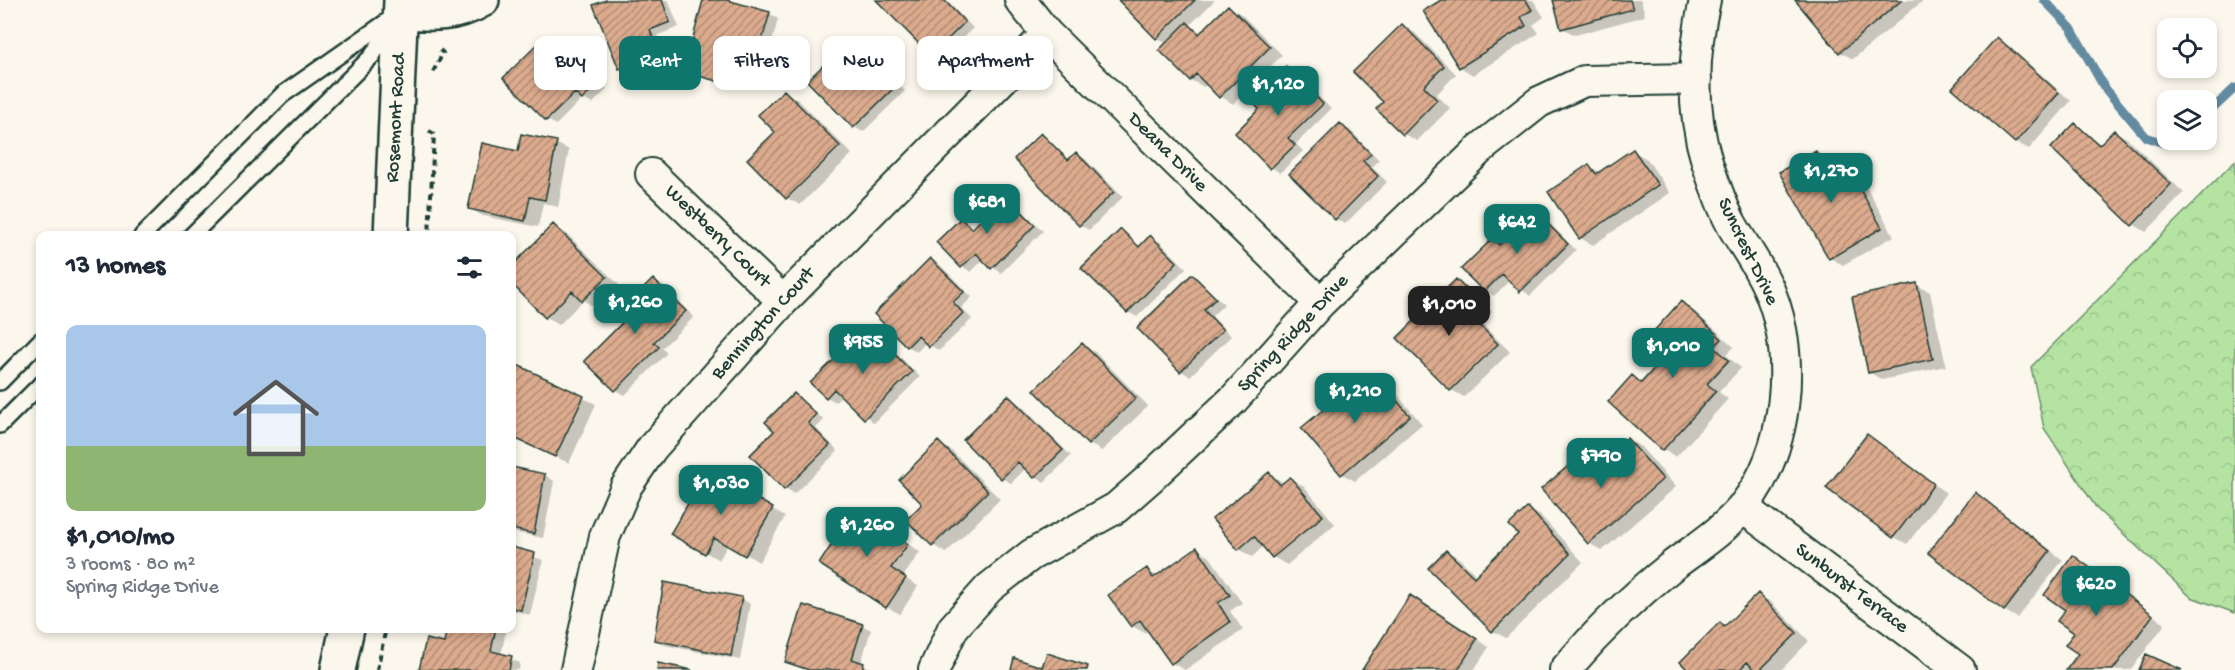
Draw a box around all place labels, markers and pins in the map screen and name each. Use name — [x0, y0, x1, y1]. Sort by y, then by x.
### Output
pin: $1,120 — [1229, 66, 1327, 117]
pin: $1,270 — [1782, 153, 1880, 204]
pin: $681 — [951, 184, 1023, 235]
pin: $642 — [1481, 204, 1553, 255]
pin: $1,260 — [586, 284, 684, 335]
pin: $1,010 — [1400, 286, 1498, 337]
pin: $955 — [827, 324, 899, 375]
pin: $1,010 — [1624, 328, 1722, 379]
pin: $1,210 — [1306, 373, 1404, 424]
pin: $790 — [1565, 438, 1637, 489]
pin: $1,030 — [672, 465, 770, 516]
pin: $1,260 — [818, 507, 916, 558]
pin: $620 — [2060, 566, 2132, 617]

